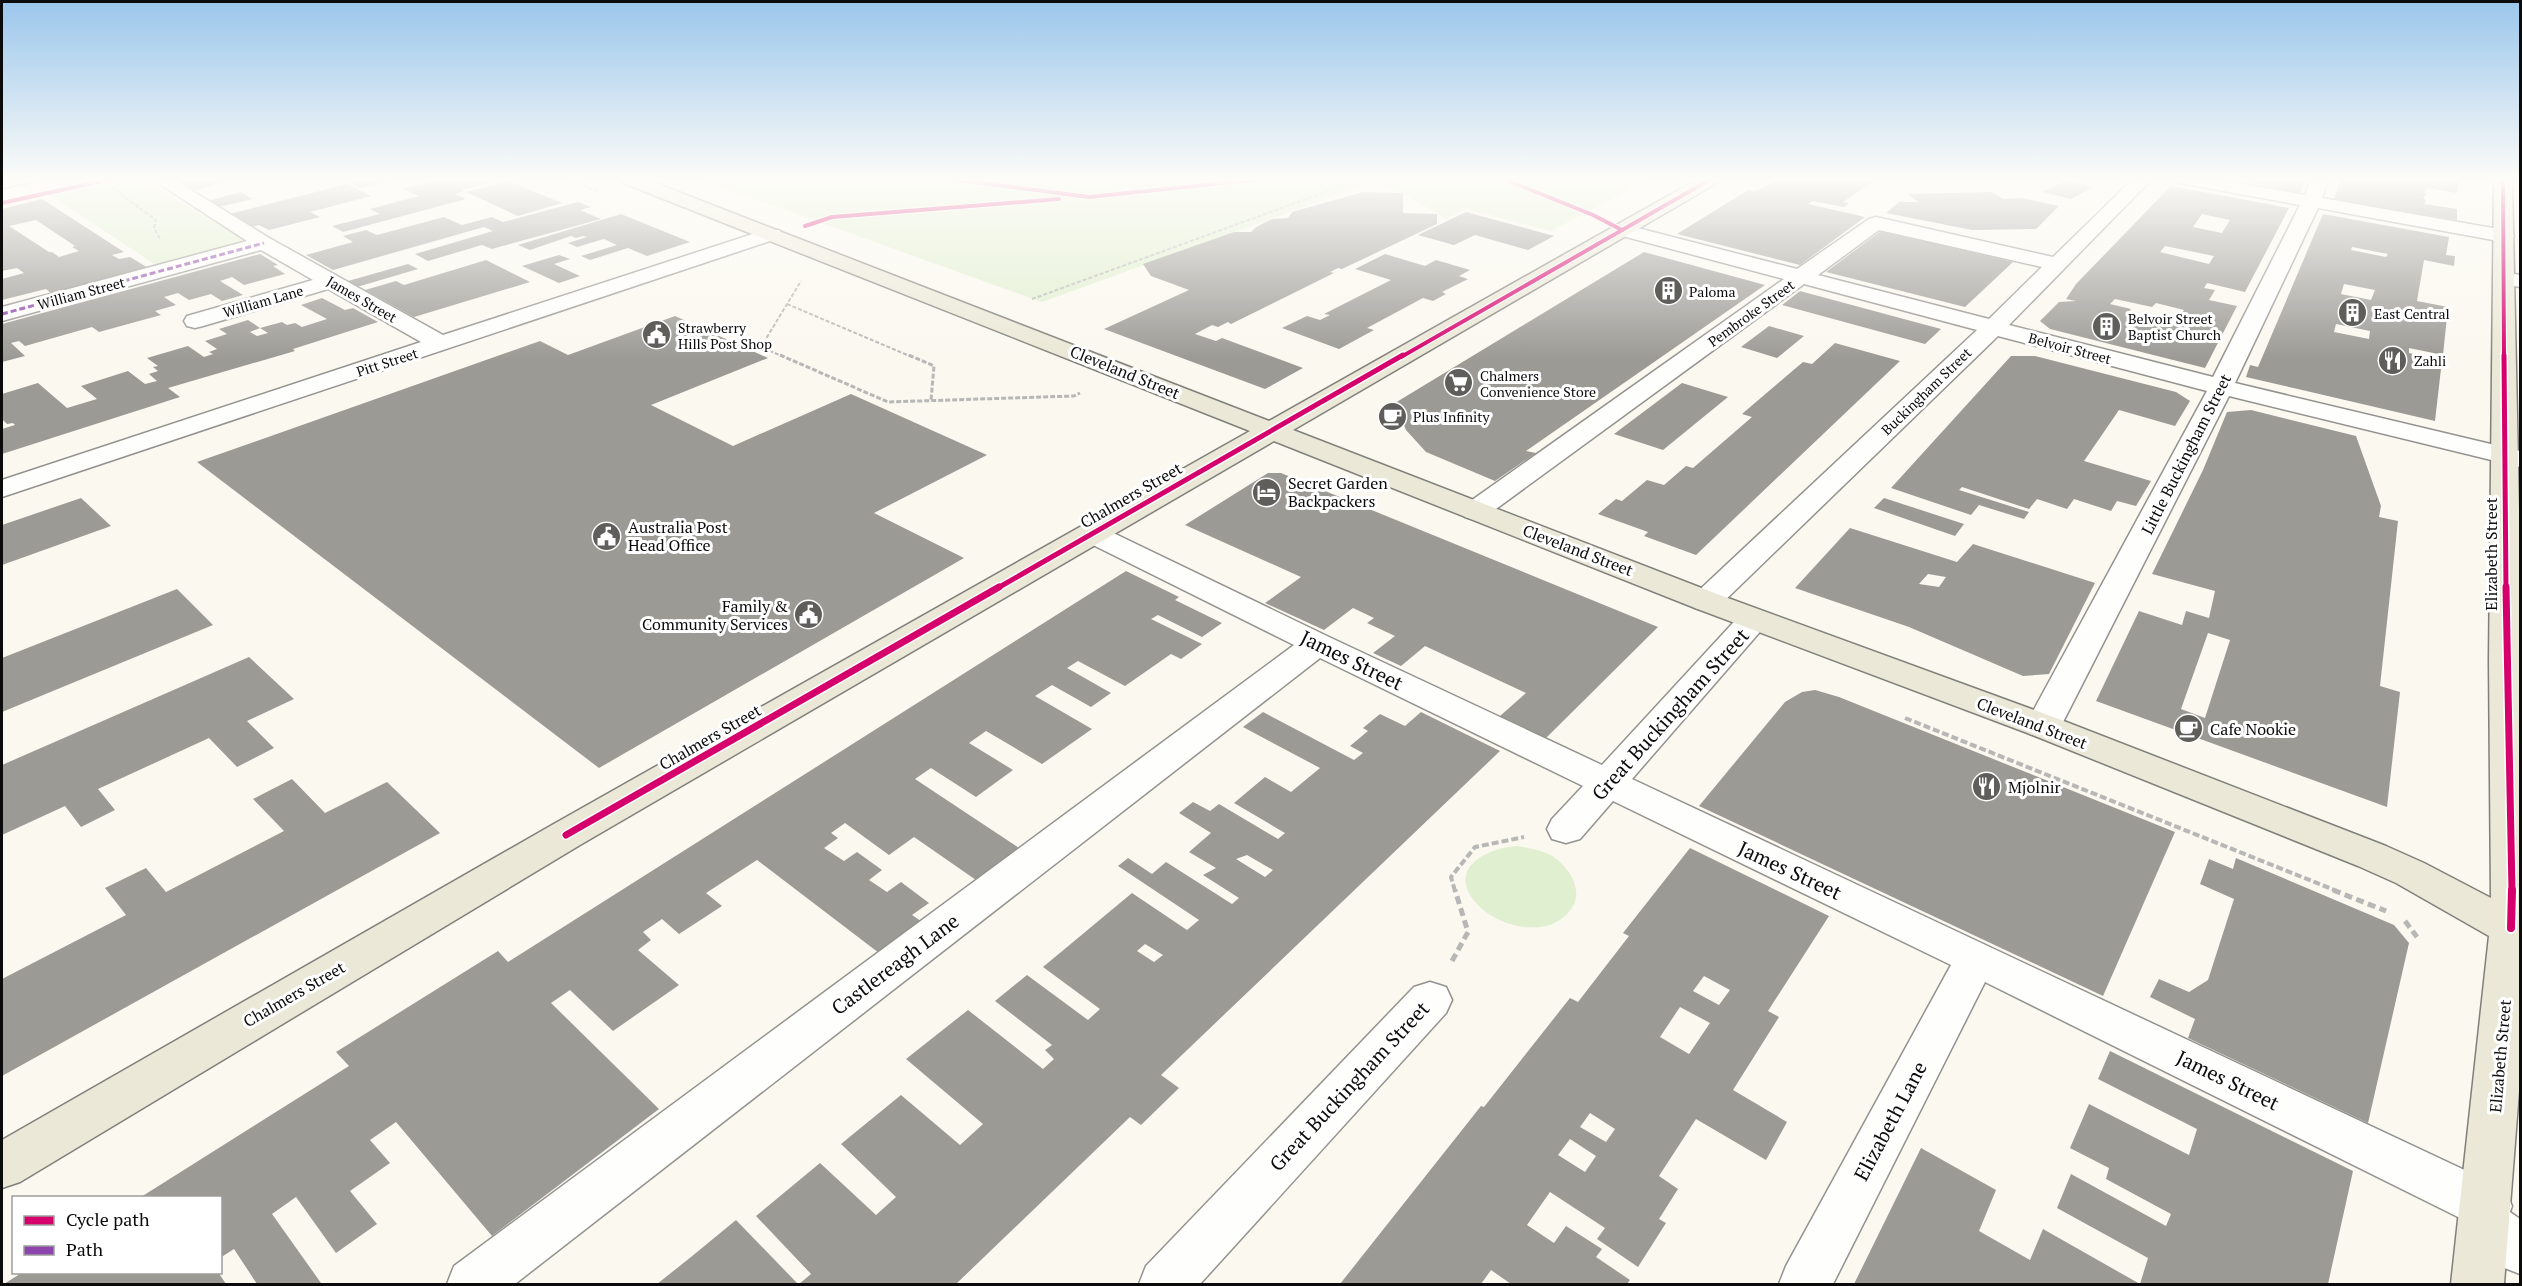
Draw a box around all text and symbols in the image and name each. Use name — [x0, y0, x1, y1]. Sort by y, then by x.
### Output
street label: James Street — [324, 271, 401, 327]
street label: William Street — [35, 272, 128, 314]
building icon: Paloma — [1652, 275, 1684, 307]
street label: Pembroke Street — [1704, 275, 1799, 351]
street label: William Lane — [221, 280, 305, 322]
place label: Paloma — [1689, 282, 1736, 301]
building icon: East Central — [2337, 297, 2369, 329]
place label: East Central — [2374, 304, 2450, 323]
place label: Belvoir Street Baptist Church — [2128, 309, 2221, 344]
building icon: Belvoir Street Baptist Church — [2091, 310, 2123, 342]
place label: Strawberry Hills Post Shop — [678, 318, 772, 353]
public building icon: Strawberry Hills Post Shop — [641, 319, 673, 351]
street label: Belvoir Street — [2027, 328, 2114, 368]
street label: Cleveland Street — [1067, 340, 1183, 404]
street label: Buckingham Street — [1877, 342, 1976, 439]
street label: Pitt Street — [354, 343, 421, 381]
restaurant icon: Zahli — [2377, 344, 2409, 376]
place label: Zahli — [2414, 351, 2446, 370]
place label: Chalmers Convenience Store — [1480, 366, 1596, 401]
supermarket icon: Chalmers Convenience Store — [1443, 367, 1475, 399]
street label: Little Buckingham Street — [2136, 370, 2236, 538]
cafe icon: Plus Infinity — [1376, 400, 1408, 432]
place label: Plus Infinity — [1413, 407, 1490, 426]
street label: Chalmers Street — [1076, 457, 1186, 533]
place label: Secret Garden Backpackers — [1288, 472, 1388, 512]
hotel icon: Secret Garden Backpackers — [1251, 476, 1283, 508]
street label: Elizabeth Street — [2480, 497, 2502, 611]
place label: Australia Post Head Office — [628, 516, 728, 556]
street label: Cleveland Street — [1520, 519, 1636, 581]
public building icon: Australia Post Head Office — [591, 520, 623, 552]
place label: Family & Community Services — [642, 595, 788, 635]
public building icon: Family & Community Services — [793, 599, 825, 631]
street label: Great Buckingham Street — [1585, 622, 1755, 806]
street label: James Street — [1296, 624, 1408, 697]
street label: Cleveland Street — [1974, 692, 2090, 754]
street label: Chalmers Street — [655, 699, 765, 775]
cafe icon: Cafe Nookie — [2173, 713, 2205, 745]
place label: Cafe Nookie — [2210, 718, 2296, 740]
restaurant icon: Mjolnir — [1971, 771, 2003, 803]
place label: Mjolnir — [2008, 776, 2061, 798]
street label: James Street — [1734, 834, 1847, 906]
street label: Castlereagh Lane — [826, 907, 964, 1021]
street label: Chalmers Street — [239, 956, 349, 1032]
street label: Great Buckingham Street — [1263, 995, 1435, 1177]
street label: Elizabeth Street — [2484, 998, 2516, 1114]
street label: James Street — [2172, 1044, 2284, 1117]
street label: Elizabeth Lane — [1847, 1057, 1933, 1185]
legend — [12, 1196, 222, 1274]
text: Cycle path — [66, 1207, 150, 1231]
text: Path — [66, 1237, 103, 1261]

